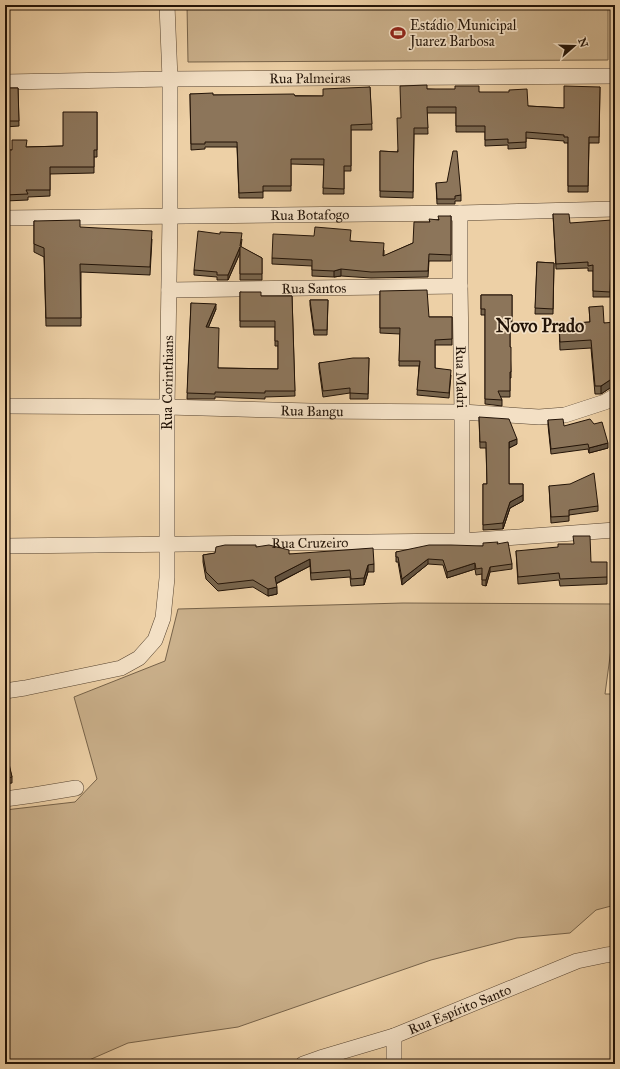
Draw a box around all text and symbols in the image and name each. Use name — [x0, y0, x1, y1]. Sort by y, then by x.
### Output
place label: Estádio Municipal Juarez Barbosa — [408, 17, 517, 51]
sports icon: Estádio Municipal Juarez Barbosa — [389, 24, 407, 42]
north arrow — [554, 26, 594, 66]
text: N — [575, 36, 591, 50]
street label: Rua Palmeiras — [269, 70, 351, 87]
street label: Rua Botafogo — [270, 206, 350, 224]
street label: Rua Santos — [281, 280, 347, 297]
district label: Novo Prado — [496, 315, 584, 337]
street label: Rua Corinthians — [159, 335, 177, 430]
street label: Rua Madri — [452, 346, 470, 409]
street label: Rua Bangu — [280, 402, 344, 420]
street label: Rua Cruzeiro — [271, 534, 349, 552]
street label: Rua Espírito Santo — [406, 981, 514, 1038]

